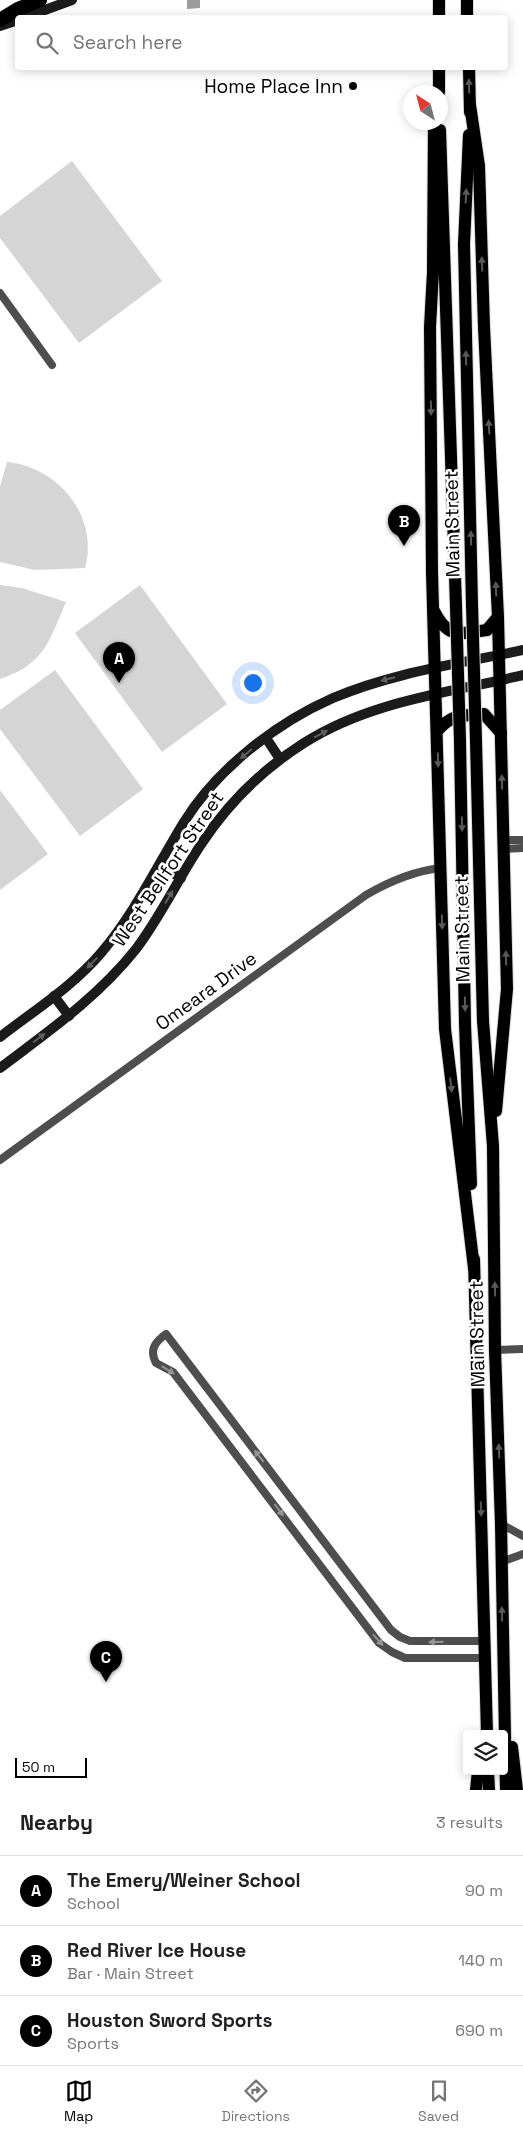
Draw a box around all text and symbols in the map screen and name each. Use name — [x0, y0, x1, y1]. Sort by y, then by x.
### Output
search box — [15, 15, 508, 70]
icon: search — [33, 29, 61, 57]
text: Search here — [73, 30, 183, 55]
place label: Home Place Inn — [204, 74, 343, 99]
one-way arrow — [465, 78, 473, 94]
marker: Home Place Inn — [347, 80, 359, 92]
north arrow — [403, 85, 448, 130]
one-way arrow — [462, 188, 470, 204]
one-way arrow — [478, 256, 486, 272]
one-way arrow — [462, 350, 470, 366]
one-way arrow — [428, 400, 436, 416]
one-way arrow — [485, 419, 493, 435]
street label: Main Street — [439, 470, 465, 578]
pin: B — [388, 505, 420, 546]
one-way arrow — [467, 530, 475, 546]
one-way arrow — [492, 581, 500, 597]
pin: A — [103, 642, 135, 683]
your location — [240, 670, 266, 696]
one-way arrow — [381, 676, 396, 684]
one-way arrow — [314, 730, 328, 738]
one-way arrow — [239, 749, 252, 760]
one-way arrow — [434, 752, 442, 768]
one-way arrow — [498, 774, 506, 790]
street label: West Bellfort Street — [107, 786, 229, 952]
one-way arrow — [458, 817, 466, 833]
street label: Main Street — [449, 875, 475, 983]
one-way arrow — [165, 891, 174, 904]
one-way arrow — [438, 915, 446, 931]
street label: Omeara Drive — [150, 946, 262, 1036]
one-way arrow — [502, 949, 510, 965]
one-way arrow — [86, 956, 98, 968]
one-way arrow — [461, 997, 469, 1013]
one-way arrow — [32, 1033, 45, 1044]
one-way arrow — [447, 1077, 455, 1093]
street label: Main Street — [464, 1280, 490, 1388]
one-way arrow — [491, 1281, 499, 1297]
one-way arrow — [161, 1366, 174, 1375]
one-way arrow — [494, 1443, 502, 1459]
one-way arrow — [253, 1450, 264, 1463]
one-way arrow — [477, 1501, 485, 1517]
one-way arrow — [274, 1503, 285, 1516]
one-way arrow — [498, 1606, 506, 1622]
one-way arrow — [372, 1633, 384, 1645]
one-way arrow — [428, 1638, 444, 1646]
pin: C — [90, 1641, 122, 1682]
map controls — [463, 1730, 508, 1775]
button: layers — [463, 1730, 508, 1775]
scale bar — [15, 1755, 88, 1778]
text: 50 m — [22, 1758, 55, 1776]
text: Nearby — [20, 1809, 93, 1836]
text: 3 results — [436, 1812, 503, 1833]
text: The Emery/Weiner School — [67, 1868, 301, 1893]
text: A — [31, 1880, 41, 1901]
text: 90 m — [465, 1880, 503, 1901]
text: School — [67, 1893, 120, 1914]
text: Red River Ice House — [67, 1938, 246, 1963]
text: B — [31, 1950, 41, 1971]
text: 140 m — [458, 1950, 503, 1971]
text: Bar · Main Street — [67, 1963, 194, 1984]
text: Houston Sword Sports — [67, 2008, 273, 2033]
text: C — [31, 2020, 41, 2041]
text: 690 m — [455, 2020, 503, 2041]
text: Sports — [67, 2033, 119, 2054]
tab: Map — [64, 2077, 93, 2125]
tab: Directions — [221, 2077, 290, 2125]
tab: Saved — [418, 2077, 459, 2125]

